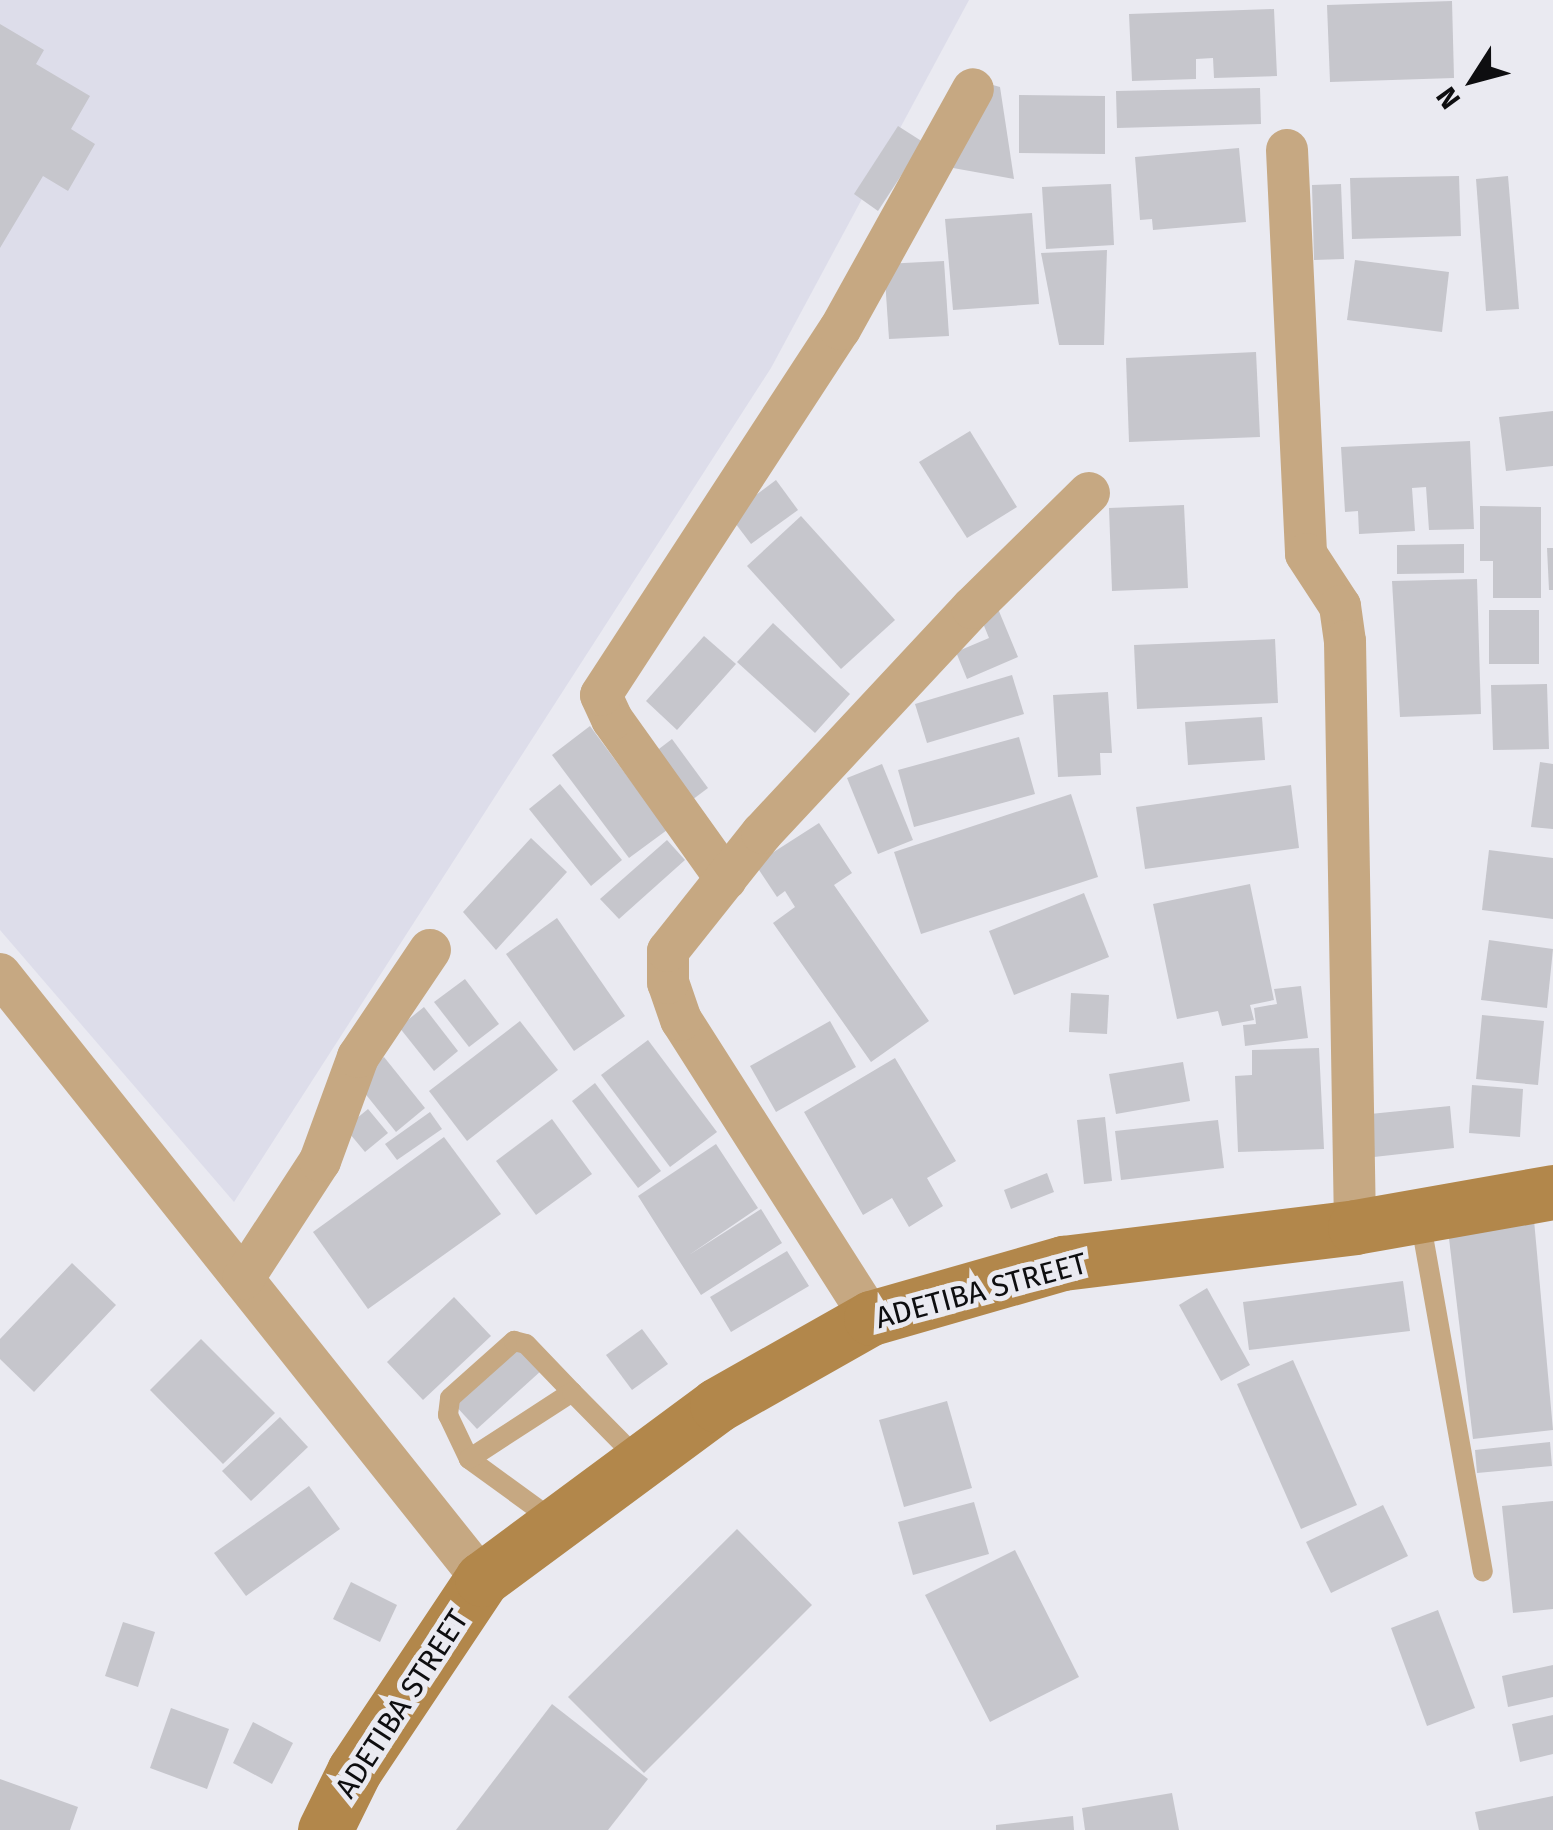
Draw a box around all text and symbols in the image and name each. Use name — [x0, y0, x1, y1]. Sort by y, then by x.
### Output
north arrow — [1423, 30, 1523, 130]
text: N — [1430, 81, 1467, 115]
street label: ADETIBA STREET — [871, 1246, 1091, 1336]
street label: ADETIBA STREET — [328, 1603, 476, 1805]

